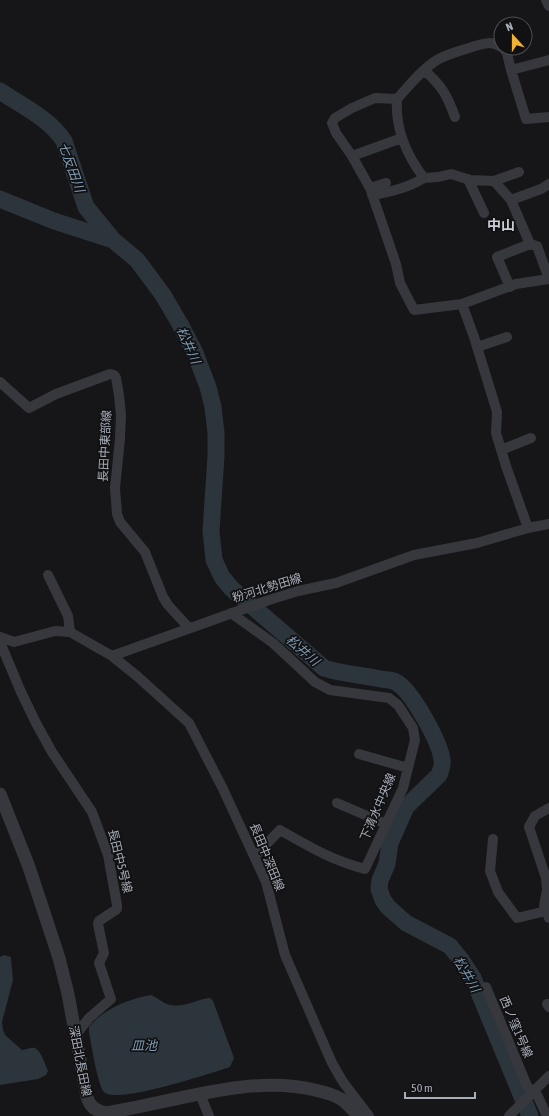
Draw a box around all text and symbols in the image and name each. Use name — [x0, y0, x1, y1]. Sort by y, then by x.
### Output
north arrow — [493, 16, 533, 56]
text: N — [504, 20, 515, 33]
water label: 七反田川 — [56, 140, 88, 196]
district label: 中山 — [487, 217, 515, 233]
water label: 松井川 — [174, 324, 204, 368]
street label: 長田中東部線 — [96, 410, 114, 482]
street label: 粉河北勢田線 — [231, 571, 303, 605]
water label: 松井川 — [283, 632, 324, 670]
street label: 下清水中央線 — [357, 771, 399, 843]
street label: 長田中深田線 — [247, 821, 287, 893]
street label: 長田中5号線 — [105, 827, 135, 895]
water label: 松井川 — [450, 954, 484, 997]
street label: 西ノ窪1号線 — [497, 994, 535, 1060]
street label: 深田北長田線 — [66, 1024, 94, 1098]
water label: 皿池 — [131, 1038, 159, 1053]
scale bar — [405, 1074, 475, 1100]
text: 50 m — [411, 1081, 433, 1095]

